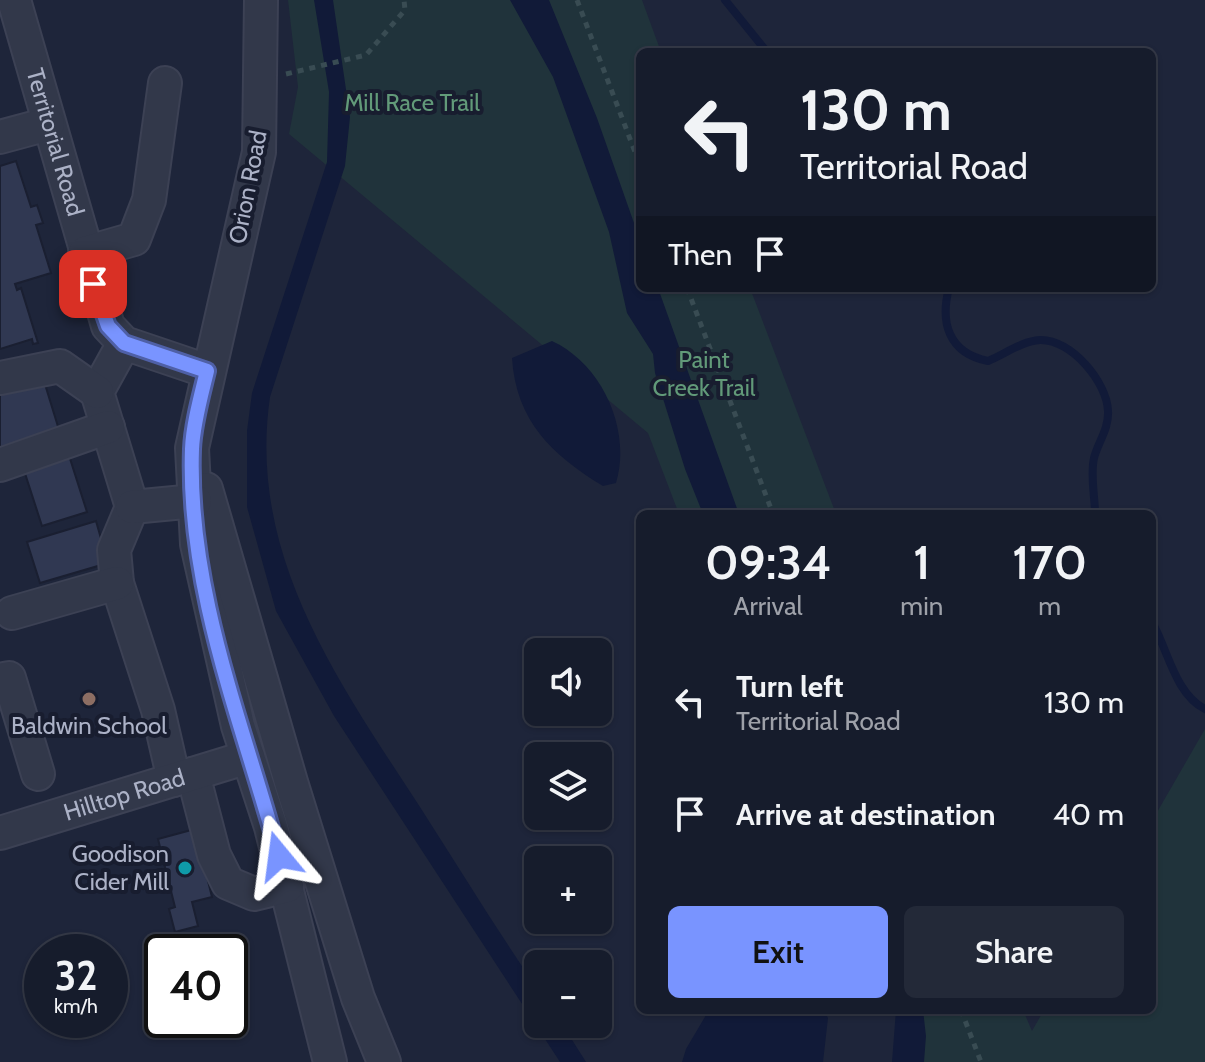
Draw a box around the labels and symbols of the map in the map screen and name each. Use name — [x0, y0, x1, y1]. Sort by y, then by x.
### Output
street label: Territorial Road — [20, 65, 90, 219]
park label: Mill Race Trail — [344, 88, 480, 117]
street label: Orion Road — [222, 128, 273, 246]
pin — [59, 250, 127, 318]
park label: Paint Creek Trail — [653, 345, 756, 402]
marker: Baldwin School — [80, 690, 98, 708]
place label: Baldwin School — [11, 711, 167, 740]
street label: Hilltop Road — [60, 762, 188, 827]
position arrow — [237, 814, 321, 898]
place label: Goodison Cider Mill — [72, 839, 169, 896]
marker: Goodison Cider Mill — [176, 859, 194, 877]
speed limit sign: 40 — [144, 934, 248, 1038]

